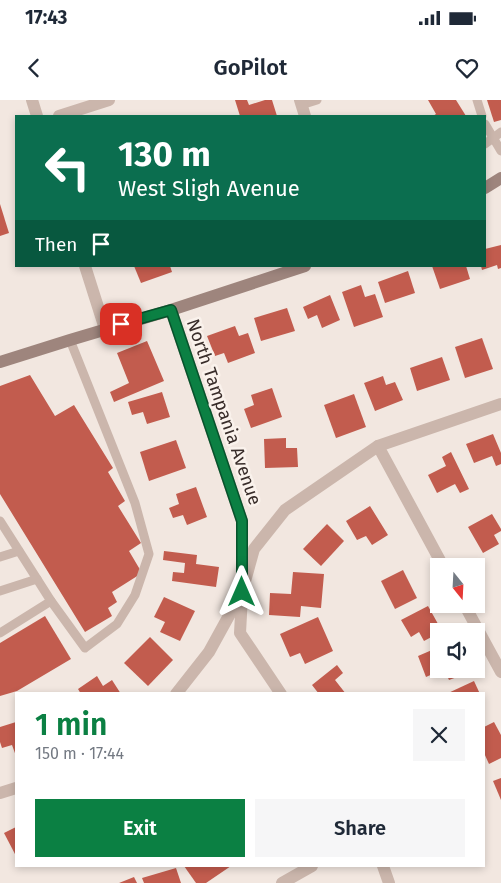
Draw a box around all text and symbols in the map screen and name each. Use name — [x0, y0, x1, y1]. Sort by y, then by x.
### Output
text: 17:43 — [25, 6, 67, 29]
icon: back — [20, 54, 48, 82]
text: GoPilot — [214, 54, 287, 81]
icon: heart — [453, 54, 481, 82]
text: 130 m — [118, 133, 211, 175]
icon: left — [35, 135, 100, 200]
text: West Sligh Avenue — [118, 175, 300, 202]
icon: arrive — [87, 230, 115, 258]
text: Then — [35, 233, 77, 256]
pin — [100, 303, 142, 345]
icon: arrive — [107, 310, 135, 338]
street label: North Tampania Avenue — [182, 316, 266, 508]
north arrow — [430, 558, 485, 612]
map controls — [430, 558, 485, 678]
position arrow — [215, 565, 267, 617]
button: sound — [430, 623, 485, 678]
text: 1 min — [35, 707, 107, 743]
button: close — [413, 709, 465, 761]
text: 150 m · 17:44 — [35, 744, 124, 763]
button: Exit — [35, 799, 245, 857]
button: Share — [255, 799, 465, 857]

